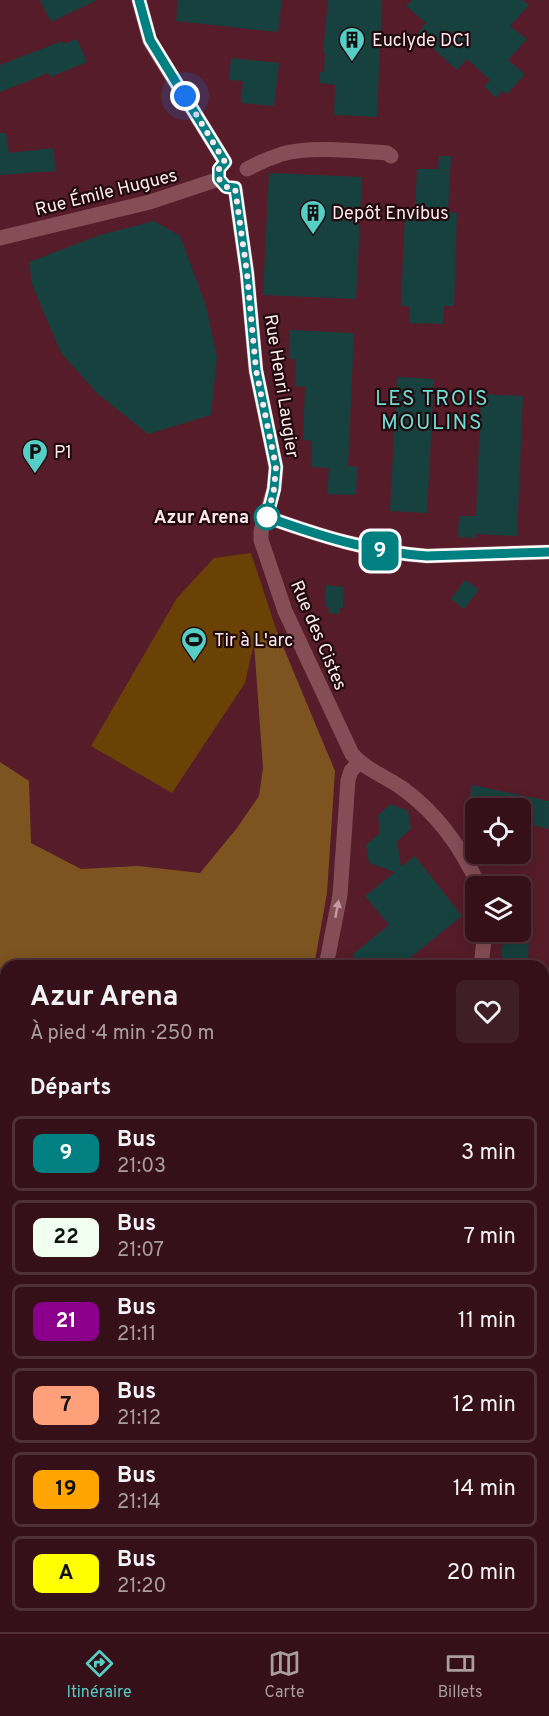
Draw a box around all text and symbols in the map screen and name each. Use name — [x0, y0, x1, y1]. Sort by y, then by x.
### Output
building icon: Euclyde DC1 — [337, 25, 367, 63]
place label: Euclyde DC1 — [372, 30, 471, 53]
your location — [170, 81, 200, 111]
street label: Rue Émile Hugues — [32, 163, 180, 222]
building icon: Depôt Envibus — [298, 198, 328, 236]
place label: Depôt Envibus — [332, 203, 449, 226]
street label: Rue Henri Laugier — [258, 313, 303, 460]
district label: LES TROIS MOULINS — [375, 386, 489, 437]
parking icon: P1 — [20, 437, 50, 475]
place label: P1 — [54, 442, 72, 465]
marker: Azur Arena — [254, 504, 280, 530]
place label: Azur Arena — [154, 507, 249, 530]
line badge: 9 — [360, 532, 400, 570]
text: 9 — [374, 538, 386, 565]
street label: Rue des Cistes — [284, 577, 351, 694]
sports icon: Tir à L'arc — [179, 625, 209, 663]
place label: Tir à L'arc — [214, 630, 293, 653]
map controls — [465, 798, 531, 942]
button: locate — [465, 798, 531, 864]
button: layers — [465, 876, 531, 942]
one-way arrow — [333, 899, 342, 918]
text: Azur Arena — [30, 980, 178, 1016]
button: heart — [456, 980, 519, 1043]
text: À pied · 4 min · 250 m — [30, 1021, 215, 1047]
text: Départs — [30, 1075, 111, 1102]
text: Bus — [117, 1127, 156, 1154]
text: 9 — [60, 1140, 72, 1167]
text: 3 min — [461, 1140, 516, 1167]
text: 21:03 — [117, 1154, 166, 1180]
text: Bus — [117, 1211, 156, 1238]
text: 22 — [53, 1224, 79, 1251]
text: 7 min — [464, 1224, 516, 1251]
text: 21:07 — [117, 1238, 164, 1264]
text: Bus — [117, 1295, 156, 1322]
text: 21 — [55, 1308, 77, 1335]
text: 11 min — [458, 1308, 516, 1335]
text: 21:11 — [117, 1322, 156, 1348]
text: Bus — [117, 1379, 156, 1406]
text: 7 — [60, 1392, 72, 1419]
text: 12 min — [453, 1392, 516, 1419]
text: 21:12 — [117, 1406, 161, 1432]
text: Bus — [117, 1463, 156, 1490]
text: 19 — [55, 1476, 77, 1503]
text: 14 min — [453, 1476, 516, 1503]
text: 21:14 — [117, 1490, 161, 1516]
text: Bus — [117, 1547, 156, 1574]
text: A — [58, 1560, 74, 1587]
text: 20 min — [447, 1560, 516, 1587]
text: 21:20 — [117, 1574, 166, 1600]
tab: Itinéraire — [67, 1647, 132, 1703]
tab: Carte — [265, 1647, 305, 1703]
tab: Billets — [438, 1647, 482, 1703]

